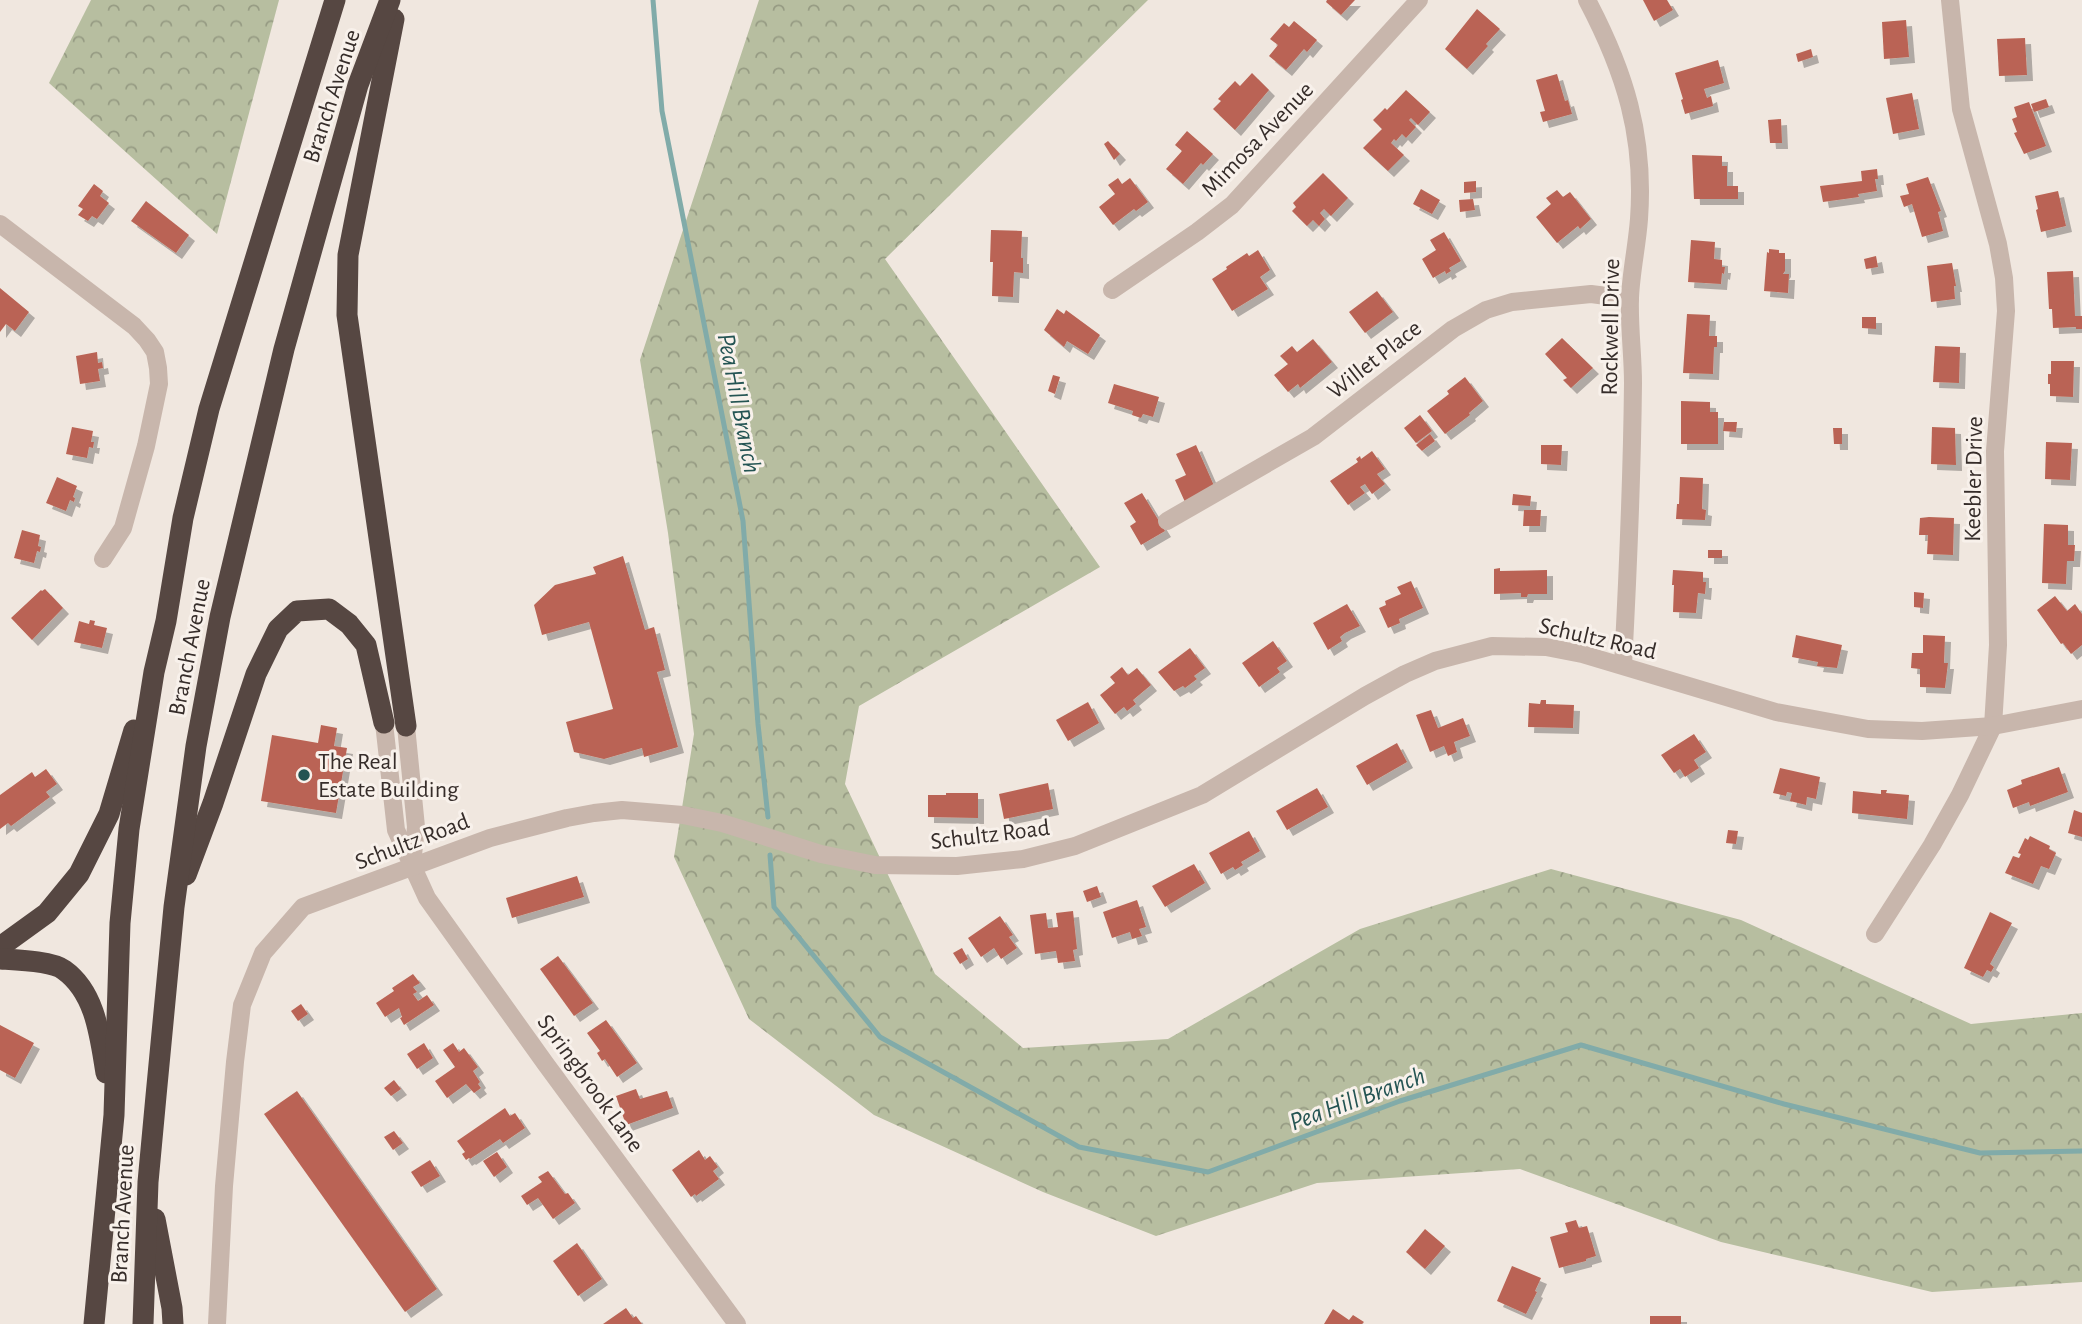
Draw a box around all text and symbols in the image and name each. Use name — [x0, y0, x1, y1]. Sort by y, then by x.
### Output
street label: Branch Avenue — [299, 26, 365, 166]
street label: Mimosa Avenue — [1197, 78, 1318, 202]
street label: Rockwell Drive — [1598, 258, 1624, 396]
street label: Willet Place — [1323, 316, 1426, 404]
water label: Pea Hill Branch — [713, 331, 765, 475]
street label: Keebler Drive — [1961, 416, 1987, 542]
street label: Branch Avenue — [165, 577, 215, 718]
street label: Schultz Road — [1537, 614, 1659, 664]
place label: The Real Estate Building — [318, 750, 459, 802]
marker: The Real Estate Building — [296, 767, 312, 783]
street label: Schultz Road — [352, 809, 473, 875]
street label: Schultz Road — [929, 816, 1051, 854]
street label: Springbrook Lane — [532, 1010, 648, 1157]
water label: Pea Hill Branch — [1286, 1062, 1429, 1135]
street label: Branch Avenue — [107, 1144, 139, 1284]

